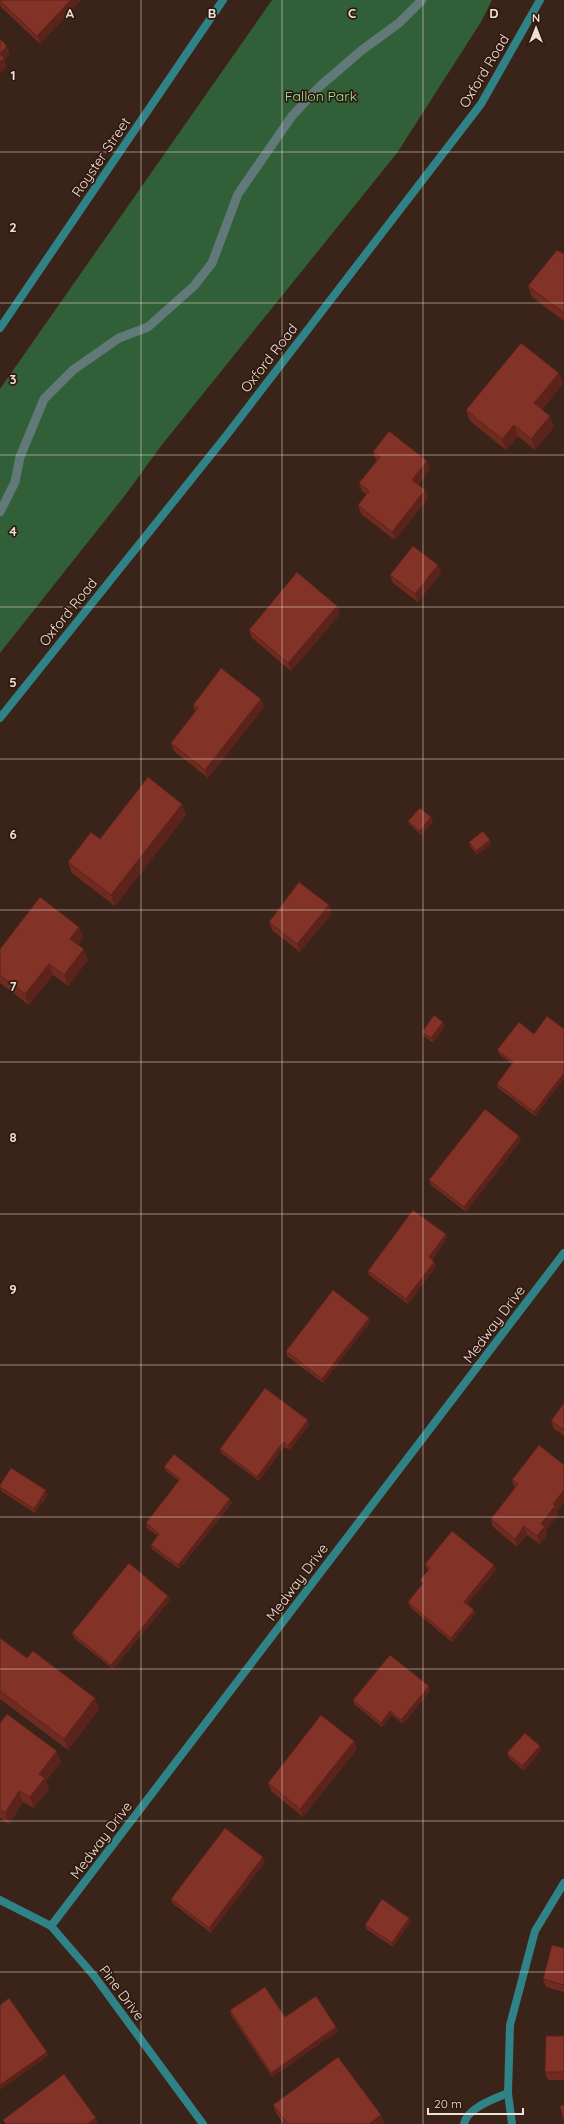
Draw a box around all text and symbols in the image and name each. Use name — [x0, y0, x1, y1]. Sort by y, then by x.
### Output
text: A — [66, 5, 75, 21]
text: B — [208, 5, 216, 21]
text: C — [348, 5, 356, 21]
text: D — [489, 5, 499, 21]
north arrow — [516, 8, 556, 48]
text: N — [532, 11, 540, 25]
street label: Oxford Road — [455, 31, 513, 111]
text: 1 — [10, 67, 16, 83]
park label: Fallon Park — [285, 87, 357, 105]
street label: Royster Street — [68, 114, 134, 200]
text: 2 — [9, 219, 17, 235]
street label: Oxford Road — [237, 320, 301, 396]
text: 3 — [10, 371, 17, 387]
text: 4 — [9, 523, 17, 539]
street label: Oxford Road — [35, 574, 101, 650]
text: 5 — [9, 674, 17, 690]
text: 6 — [9, 826, 17, 842]
text: 7 — [9, 978, 17, 994]
text: 8 — [9, 1129, 17, 1145]
text: 9 — [9, 1281, 17, 1297]
street label: Medway Drive — [459, 1282, 529, 1366]
street label: Medway Drive — [262, 1540, 332, 1624]
street label: Medway Drive — [66, 1798, 136, 1882]
street label: Pine Drive — [95, 1962, 149, 2024]
scale bar — [428, 2090, 523, 2116]
text: 20 m — [434, 2096, 462, 2111]

